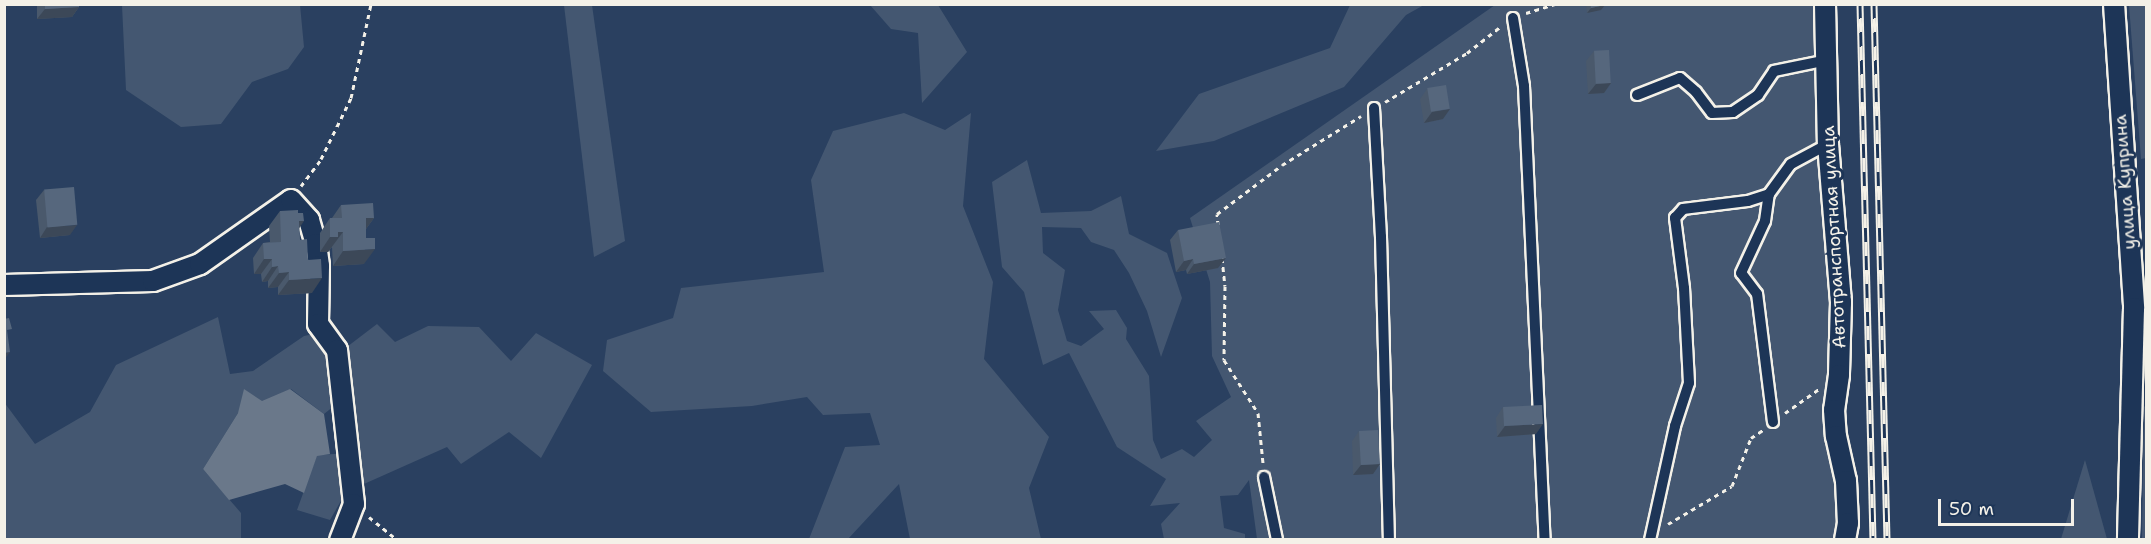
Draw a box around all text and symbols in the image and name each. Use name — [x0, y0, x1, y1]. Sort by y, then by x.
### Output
street label: улица Куприна — [2110, 114, 2140, 250]
street label: Автотранспортная улица — [1817, 125, 1851, 349]
scale bar — [1941, 487, 2078, 525]
text: 50 m — [1949, 497, 1994, 521]

